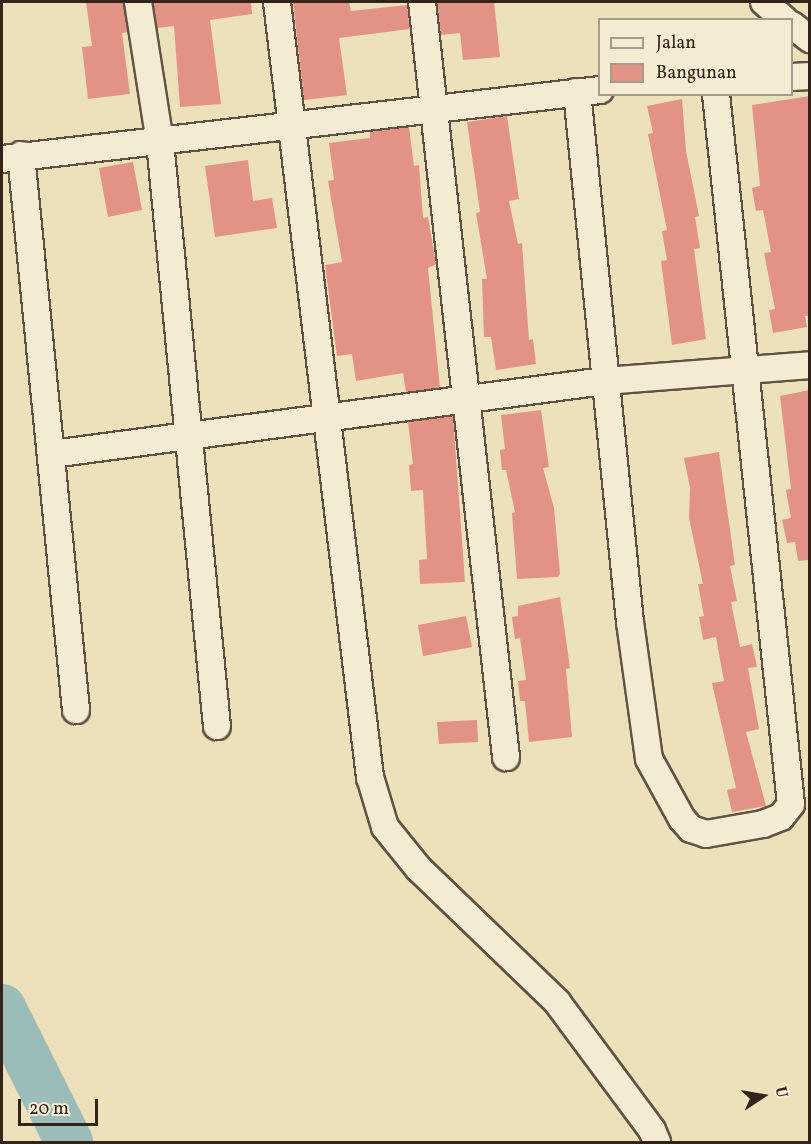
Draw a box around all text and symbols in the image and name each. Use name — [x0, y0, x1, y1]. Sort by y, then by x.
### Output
legend — [598, 18, 793, 96]
text: Jalan — [656, 31, 696, 56]
text: Bangunan — [656, 61, 737, 86]
north arrow — [733, 1066, 793, 1126]
text: U — [769, 1085, 793, 1100]
scale bar — [21, 1087, 100, 1125]
text: 20 m — [29, 1097, 69, 1122]

